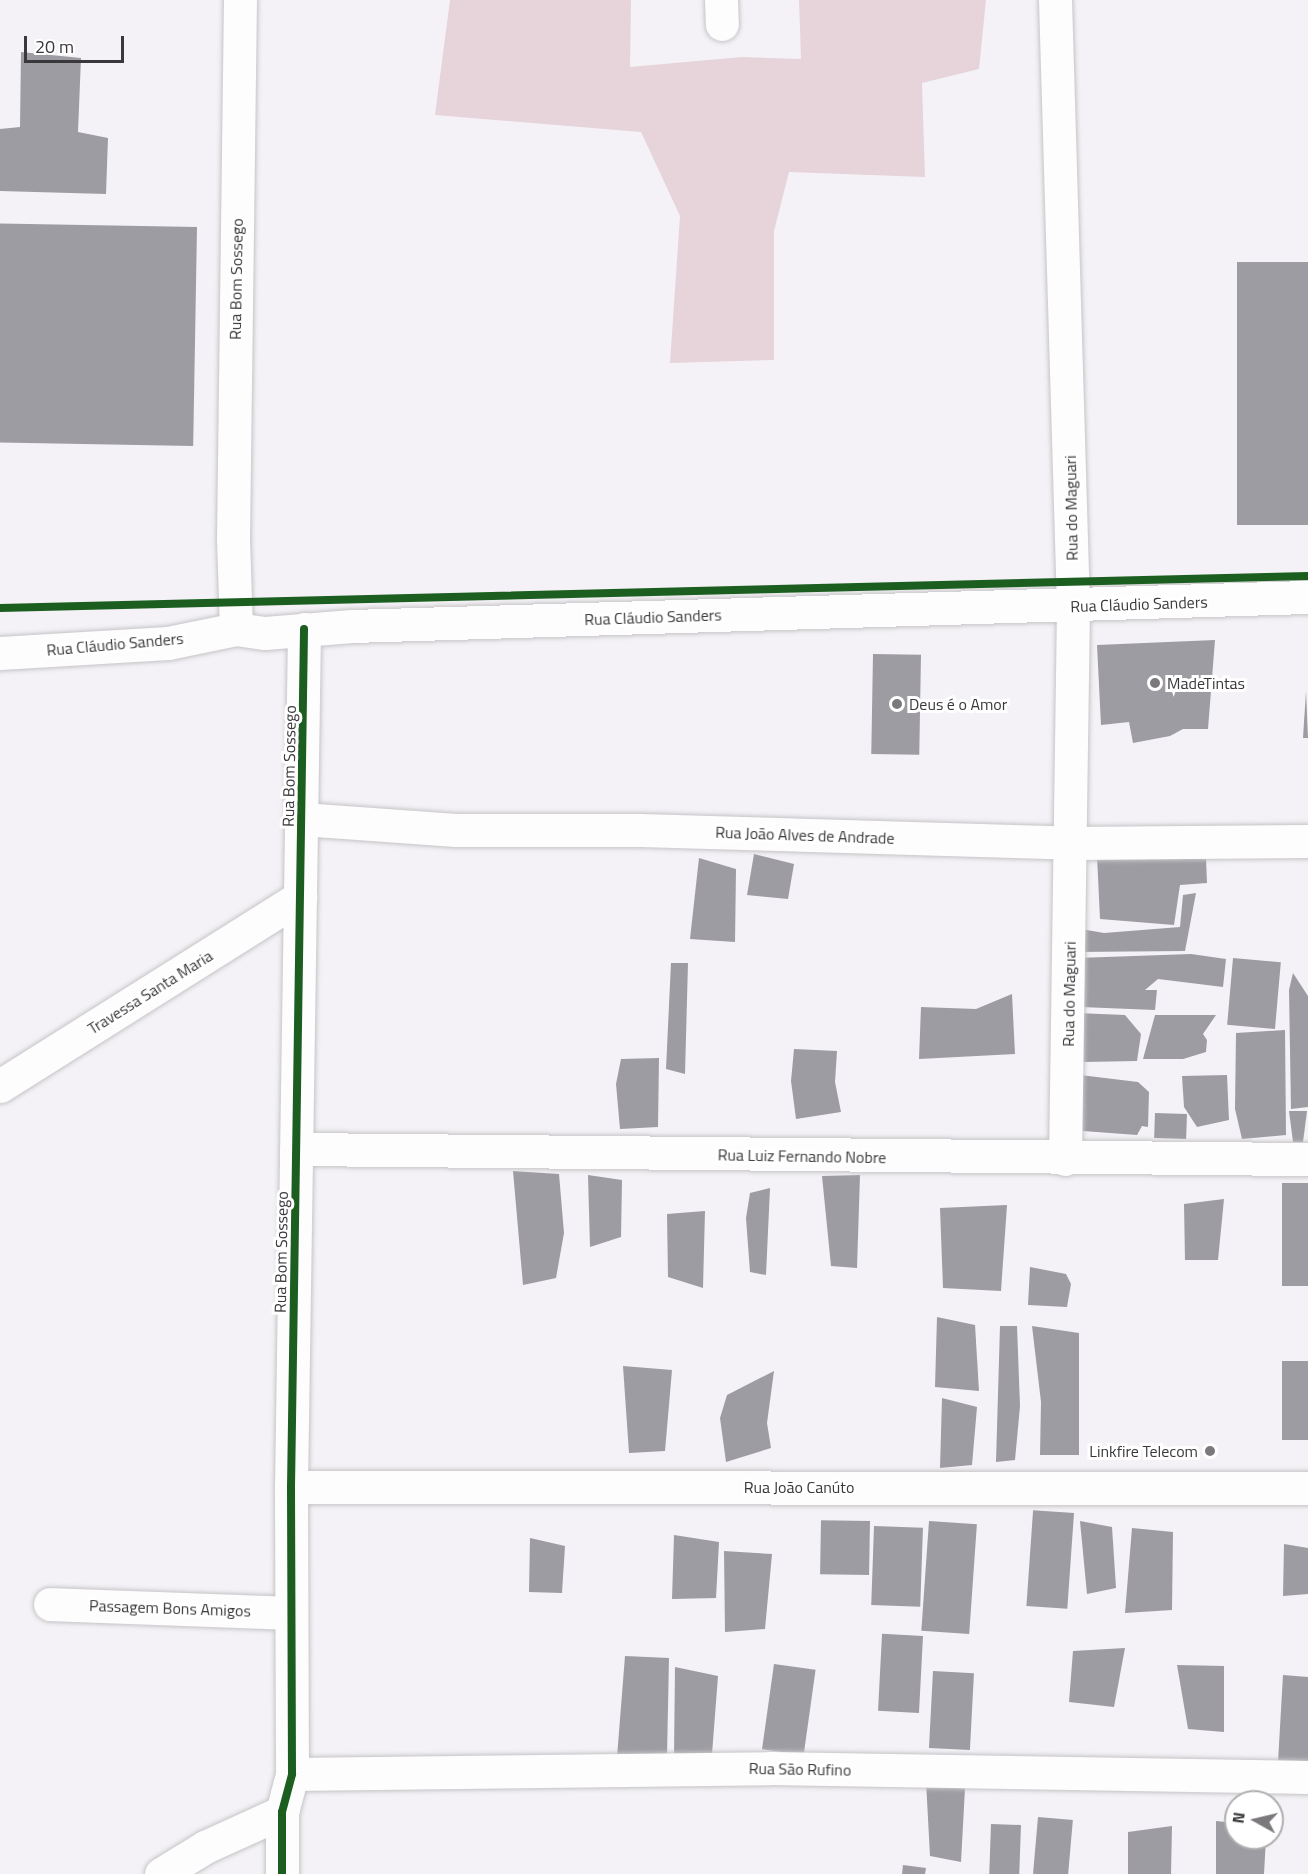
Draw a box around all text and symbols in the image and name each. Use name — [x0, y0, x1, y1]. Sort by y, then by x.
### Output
scale bar — [27, 24, 128, 62]
text: 20 m — [35, 33, 74, 60]
street label: Rua Bom Sossego — [225, 218, 247, 340]
street label: Rua do Maguari — [1060, 455, 1082, 561]
street label: Rua Cláudio Sanders — [1070, 592, 1208, 616]
street label: Rua Cláudio Sanders — [584, 605, 722, 629]
street label: Rua Cláudio Sanders — [46, 628, 184, 660]
place label: MadeTintas — [1167, 673, 1245, 693]
marker: MadeTintas — [1148, 676, 1162, 690]
place label: Deus é o Amor — [909, 694, 1007, 714]
marker: Deus é o Amor — [890, 697, 904, 711]
street label: Rua Bom Sossego — [278, 705, 300, 827]
street label: Rua João Alves de Andrade — [715, 822, 895, 848]
street label: Rua do Maguari — [1058, 941, 1080, 1047]
street label: Travessa Santa Maria — [84, 946, 216, 1038]
street label: Rua Luiz Fernando Nobre — [718, 1145, 886, 1167]
street label: Rua Bom Sossego — [270, 1191, 292, 1313]
place label: Linkfire Telecom — [1089, 1441, 1198, 1461]
marker: Linkfire Telecom — [1203, 1444, 1217, 1458]
street label: Rua João Canúto — [744, 1477, 854, 1497]
street label: Passagem Bons Amigos — [89, 1596, 251, 1620]
street label: Rua São Rufino — [749, 1759, 851, 1779]
north arrow — [1224, 1790, 1284, 1850]
text: N — [1226, 1811, 1251, 1825]

